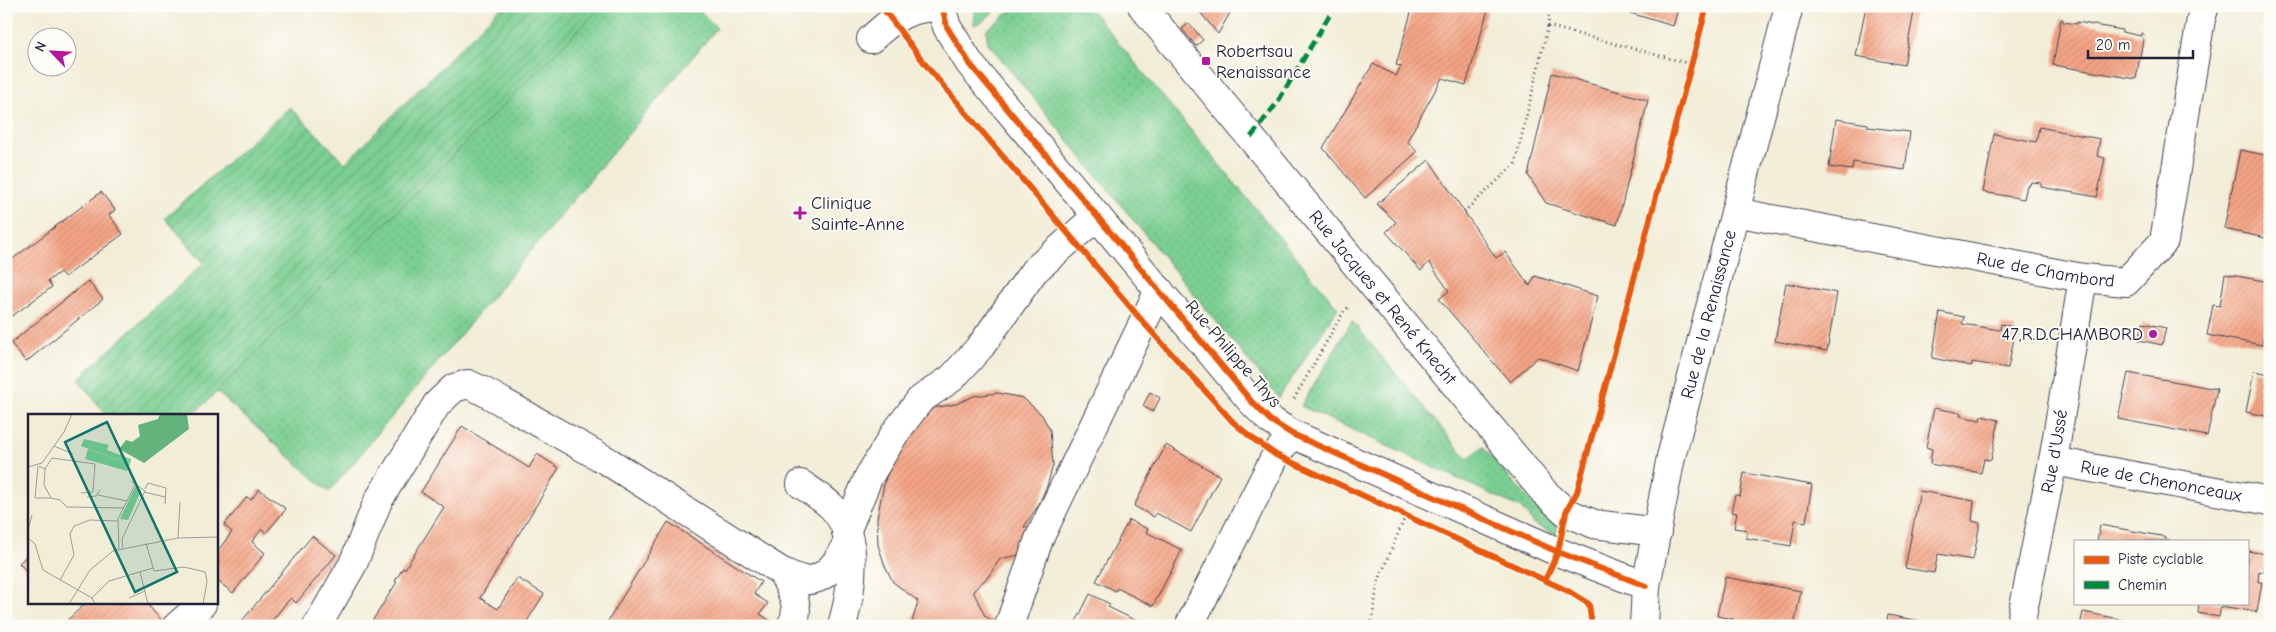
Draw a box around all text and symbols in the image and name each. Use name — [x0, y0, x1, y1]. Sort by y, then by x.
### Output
north arrow — [28, 28, 78, 78]
scale bar — [2088, 28, 2194, 60]
text: 20 m — [2096, 36, 2130, 54]
text: N — [31, 39, 50, 54]
place label: Robertsau Renaissance — [1216, 41, 1311, 83]
marker: Robertsau Renaissance — [1200, 55, 1212, 67]
place label: Clinique Sainte-Anne — [811, 193, 905, 235]
marker: Clinique Sainte-Anne — [793, 206, 807, 220]
street label: Rue Jacques et René Knecht — [1305, 206, 1462, 389]
street label: Rue de la Renaissance — [1676, 228, 1740, 401]
street label: Rue de Chambord — [1975, 248, 2116, 291]
street label: Rue Philippe Thys — [1181, 296, 1285, 412]
place label: 47,R.D.CHAMBORD — [2002, 324, 2143, 345]
marker: 47,R.D.CHAMBORD — [2147, 328, 2159, 340]
street label: Rue d'Ussé — [2036, 408, 2072, 495]
inset map — [28, 414, 218, 604]
street label: Rue de Chenonceaux — [2079, 456, 2244, 506]
legend — [2074, 540, 2248, 604]
text: Piste cyclable — [2118, 550, 2204, 568]
text: Chemin — [2118, 576, 2167, 594]

